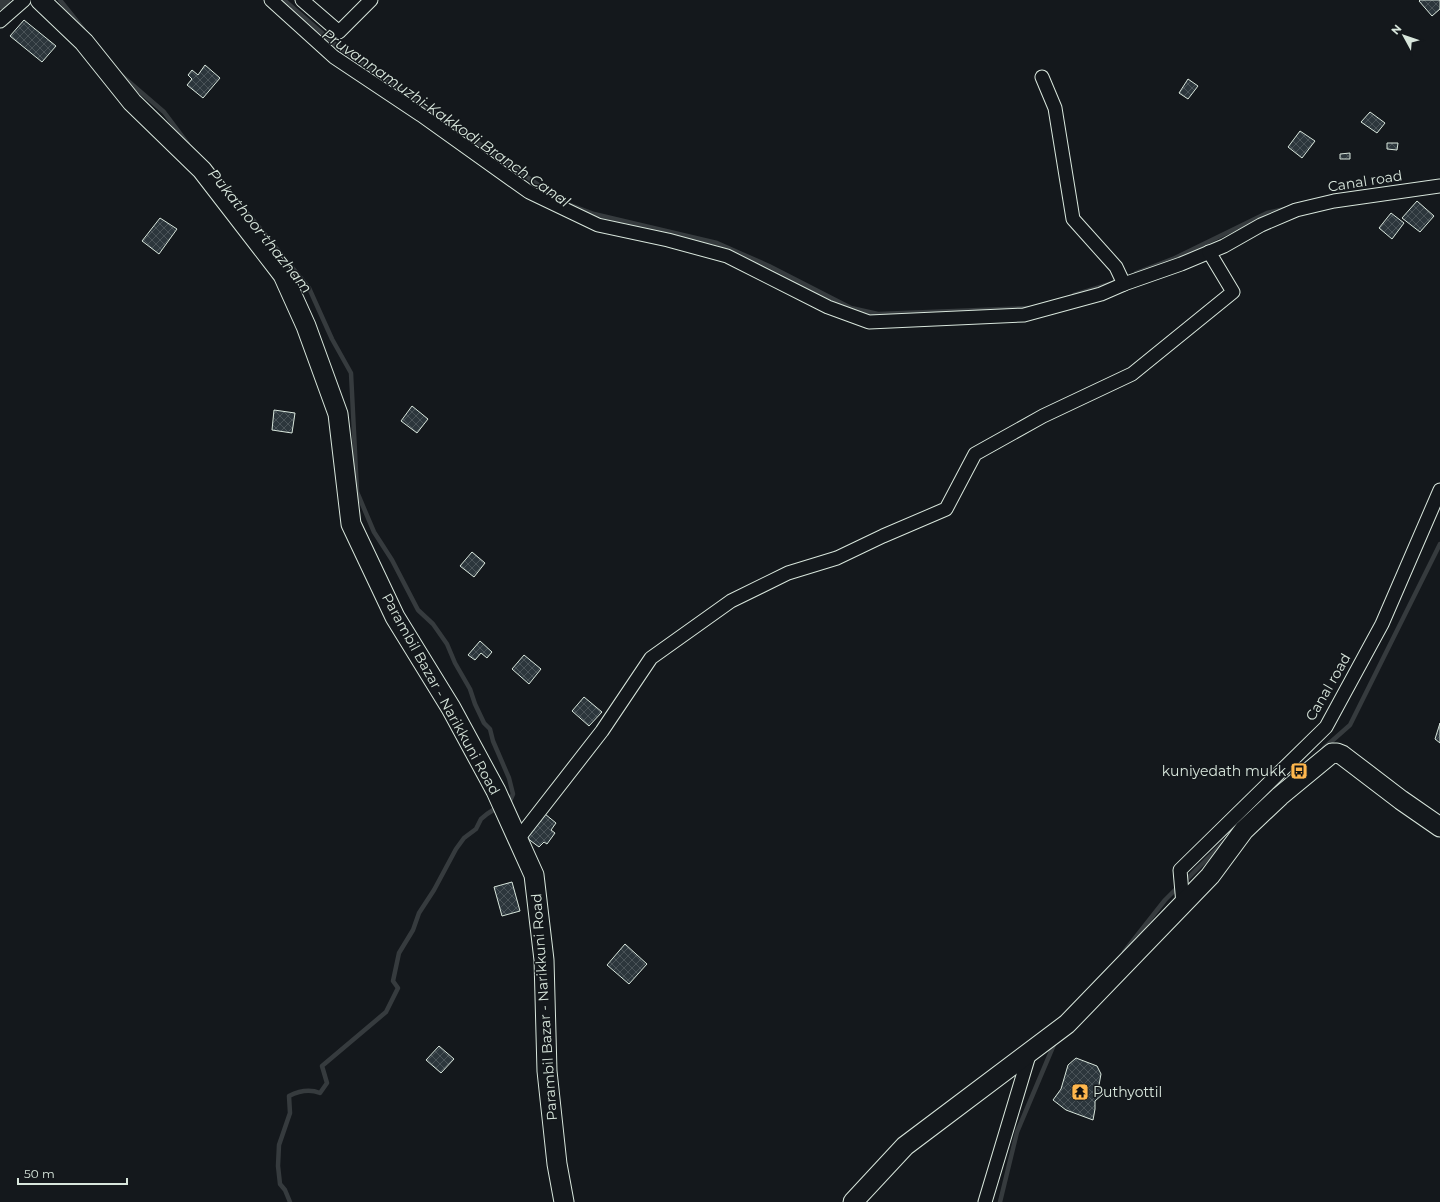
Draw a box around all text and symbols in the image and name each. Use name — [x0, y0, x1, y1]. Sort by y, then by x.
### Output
north arrow — [1384, 16, 1424, 56]
text: N — [1388, 22, 1405, 37]
water label: Pruvannamuzhi-Kakkodi Branch Canal — [319, 24, 574, 211]
water label: Pukathoor thazham — [204, 165, 317, 297]
street label: Canal road — [1326, 166, 1404, 196]
street label: Parambil Bazar - Narikkuni Road — [378, 590, 504, 798]
street label: Canal road — [1301, 650, 1355, 724]
bus stop icon: kuniyedath mukk — [1289, 761, 1309, 781]
place label: kuniyedath mukk — [1162, 762, 1287, 780]
street label: Parambil Bazar - Narikkuni Road — [527, 893, 561, 1121]
temple icon: Puthyottil — [1070, 1082, 1090, 1102]
place label: Puthyottil — [1093, 1083, 1162, 1101]
scale bar — [18, 1160, 127, 1186]
text: 50 m — [24, 1166, 55, 1181]

